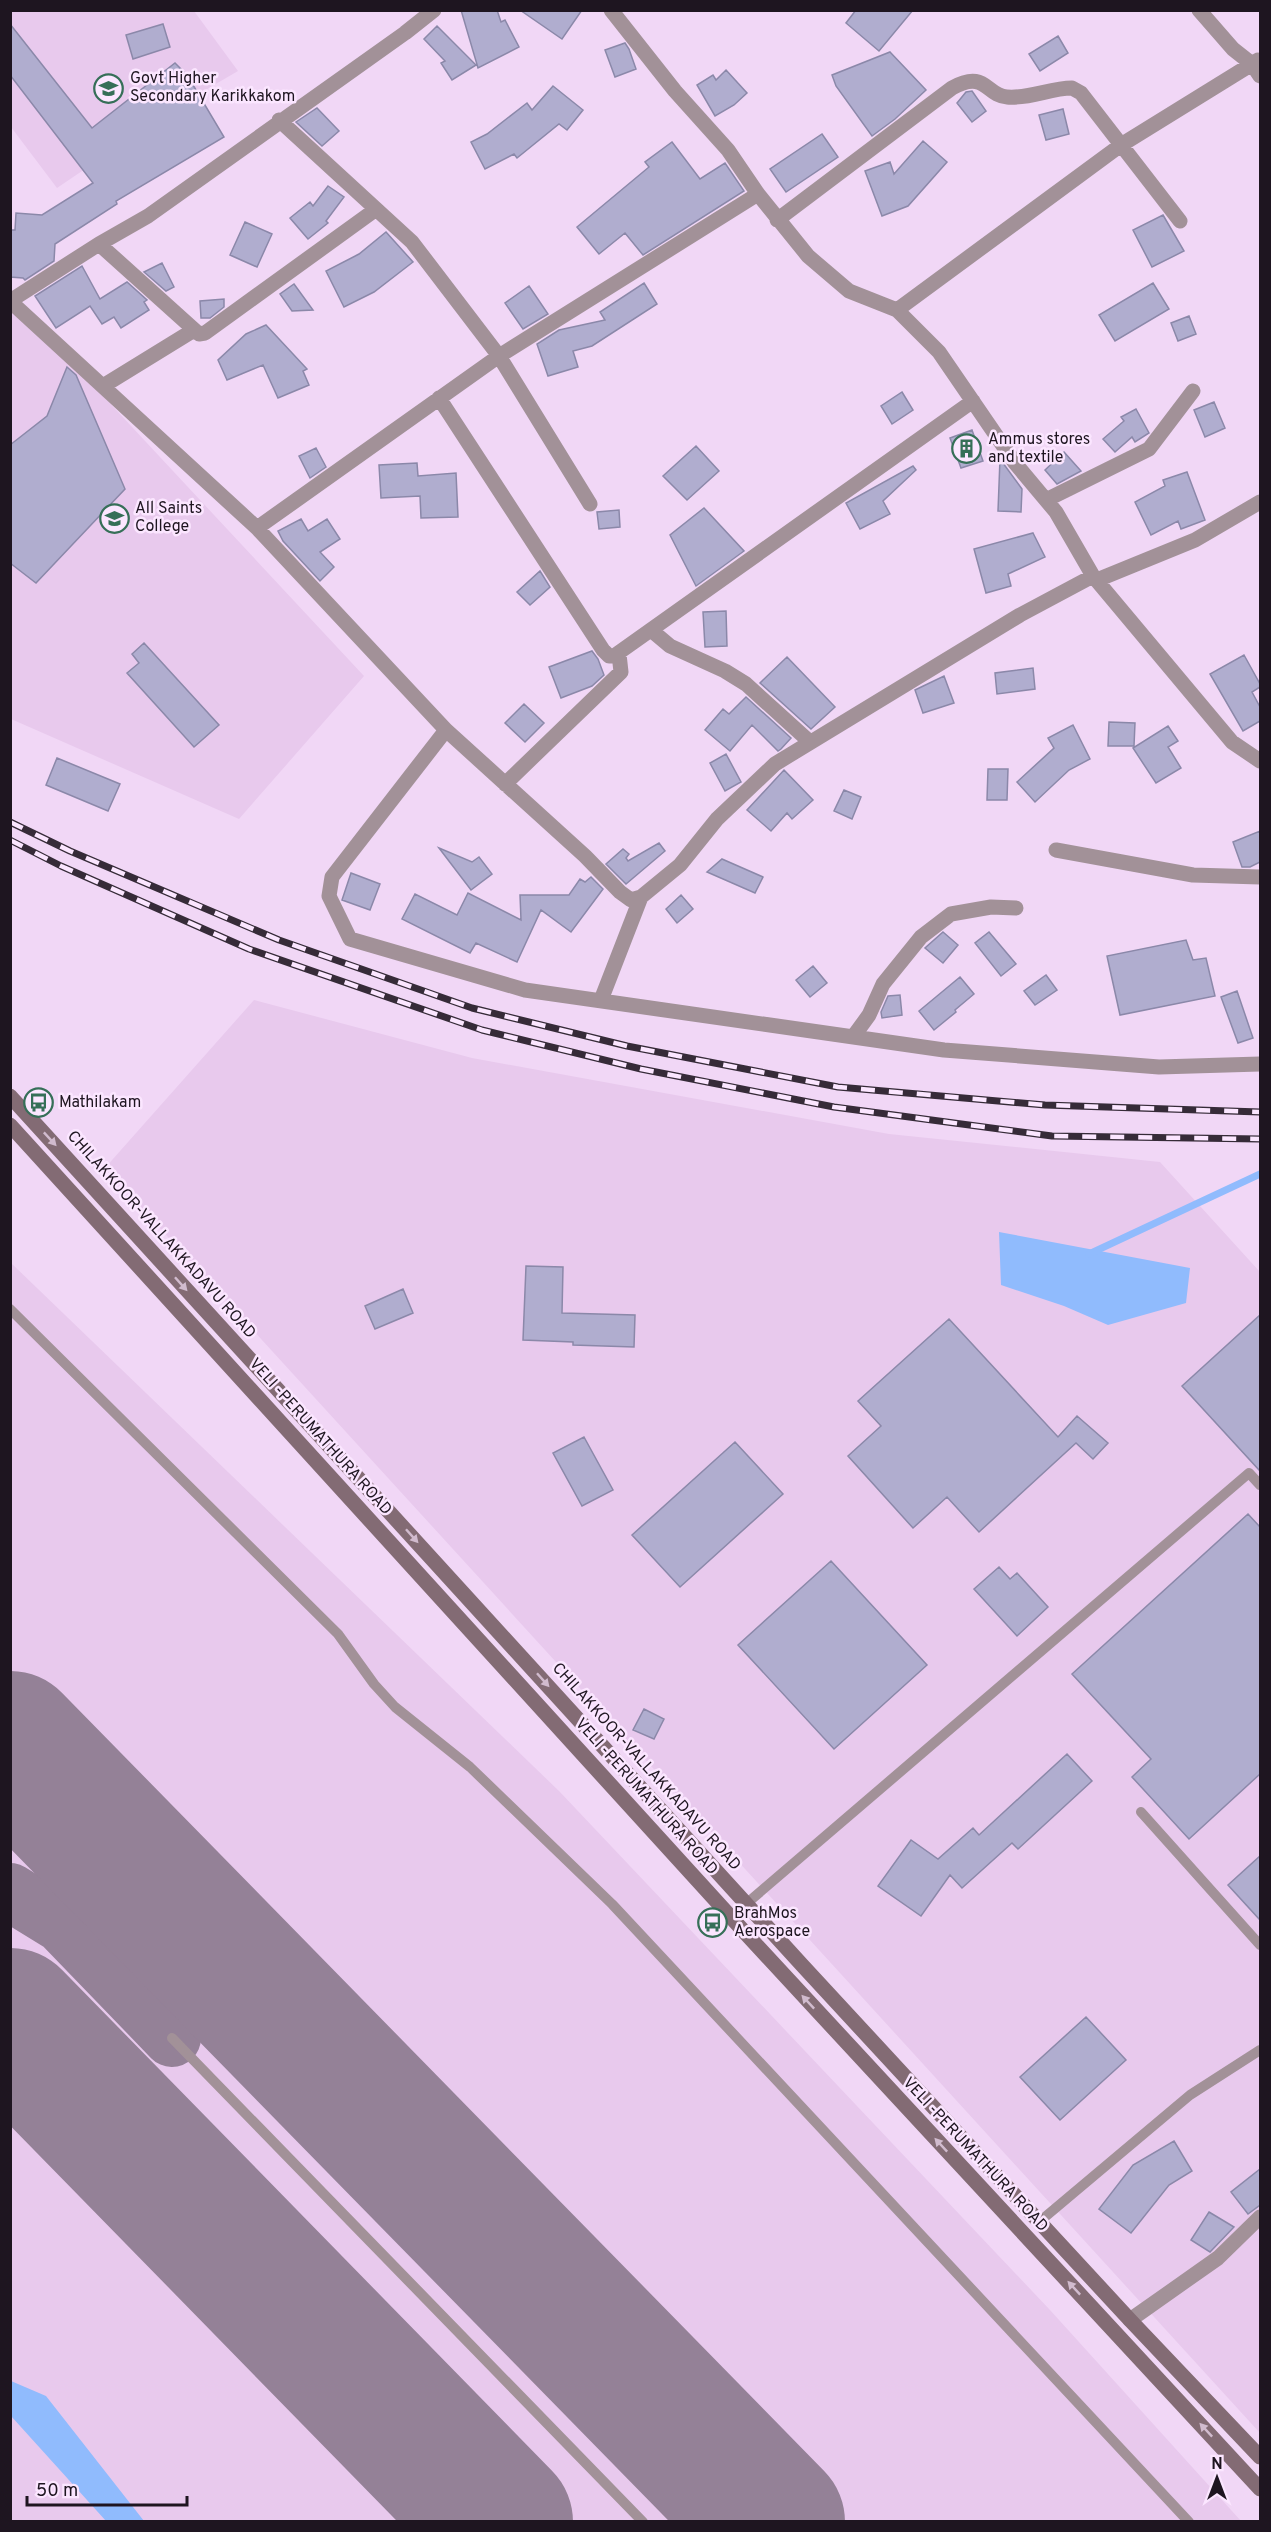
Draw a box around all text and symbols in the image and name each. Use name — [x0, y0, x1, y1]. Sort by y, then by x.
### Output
place label: Govt Higher Secondary Karikkakom — [130, 69, 295, 107]
school or university icon: Govt Higher Secondary Karikkakom — [93, 72, 125, 104]
place label: Ammus stores and textile — [988, 430, 1090, 468]
building icon: Ammus stores and textile — [951, 433, 983, 465]
place label: All Saints College — [135, 499, 202, 537]
school or university icon: All Saints College — [98, 502, 130, 534]
bus stop icon: Mathilakam — [22, 1087, 54, 1119]
place label: Mathilakam — [59, 1093, 141, 1113]
street label: CHILAKKOOR-VALLAKKADAVU ROAD — [62, 1127, 260, 1343]
one-way arrow — [43, 1131, 56, 1146]
one-way arrow — [174, 1276, 187, 1291]
street label: VELI -PERUMATHURA ROAD — [244, 1354, 396, 1520]
one-way arrow — [404, 1529, 418, 1543]
street label: CHILAKKOOR-VALLAKKADAVU ROAD — [547, 1659, 745, 1875]
one-way arrow — [536, 1673, 550, 1688]
street label: VELI -PERUMATHURA ROAD — [570, 1714, 722, 1880]
place label: BrahMos Aerospace — [734, 1904, 810, 1942]
bus stop icon: BrahMos Aerospace — [697, 1907, 729, 1939]
one-way arrow — [801, 1994, 815, 2009]
street label: VELI -PERUMATHURA ROAD — [898, 2073, 1052, 2237]
one-way arrow — [934, 2137, 948, 2152]
one-way arrow — [1067, 2281, 1081, 2295]
one-way arrow — [1199, 2423, 1213, 2438]
north arrow — [1187, 2448, 1247, 2508]
text: N — [1211, 2455, 1223, 2475]
scale bar — [27, 2469, 188, 2507]
text: 50 m — [36, 2480, 78, 2503]

